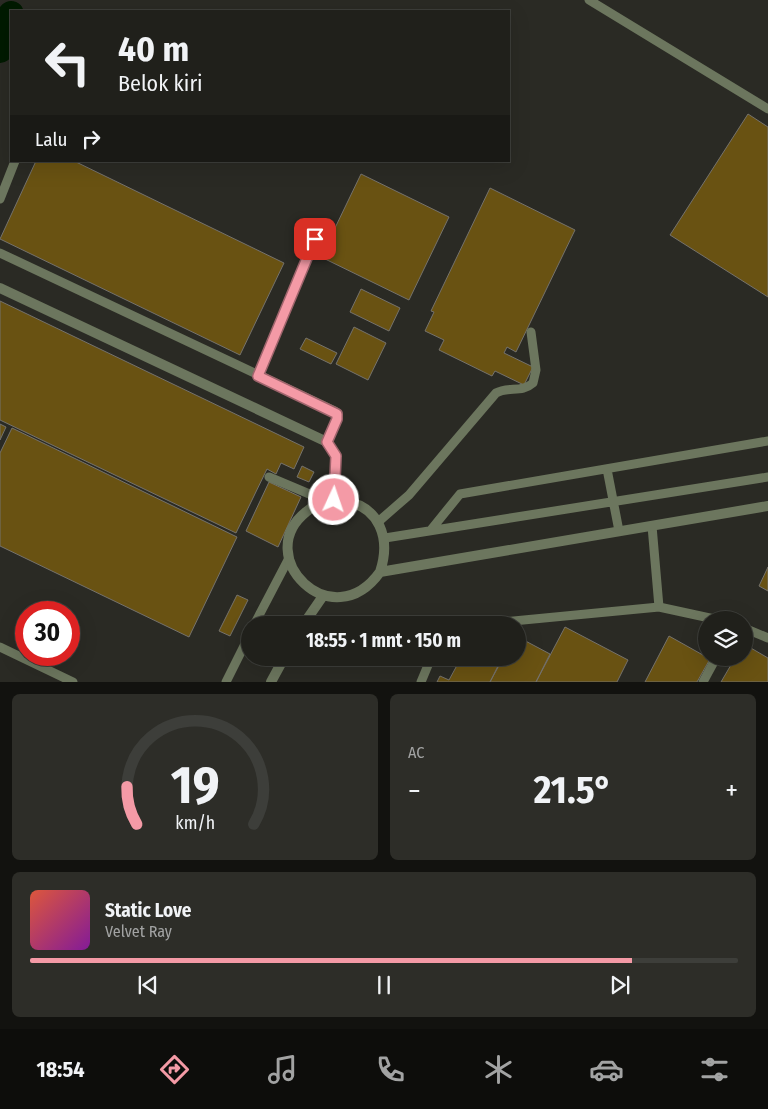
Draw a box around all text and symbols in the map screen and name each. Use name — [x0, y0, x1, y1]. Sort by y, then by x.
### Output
text: 40 m — [118, 28, 189, 70]
icon: left — [35, 30, 100, 95]
text: Belok kiri — [118, 70, 203, 97]
icon: right — [77, 125, 105, 153]
text: Lalu — [35, 128, 67, 151]
pin — [294, 218, 336, 260]
icon: arrive — [301, 225, 329, 253]
position arrow — [307, 473, 359, 525]
speed limit sign: 30 — [15, 601, 80, 666]
map controls — [698, 611, 753, 666]
button: layers — [698, 611, 753, 666]
text: 18:55 · 1 mnt · 150 m — [306, 629, 461, 652]
text: AC — [408, 743, 424, 762]
text: 19 — [171, 754, 219, 817]
text: 21.5° — [534, 767, 612, 813]
text: − — [408, 774, 421, 807]
text: + — [725, 774, 738, 807]
text: km/h — [175, 812, 215, 834]
text: Static Love — [105, 899, 192, 922]
text: Velvet Ray — [105, 922, 172, 941]
icon: previous — [134, 971, 162, 999]
icon: pause — [370, 971, 398, 999]
icon: next — [606, 971, 634, 999]
icon: directions — [157, 1052, 192, 1087]
icon: music — [265, 1052, 300, 1087]
icon: phone — [373, 1052, 408, 1087]
icon: climate — [481, 1052, 516, 1087]
icon: car — [589, 1052, 624, 1087]
icon: filters — [697, 1052, 732, 1087]
text: 18:54 — [36, 1056, 85, 1083]

